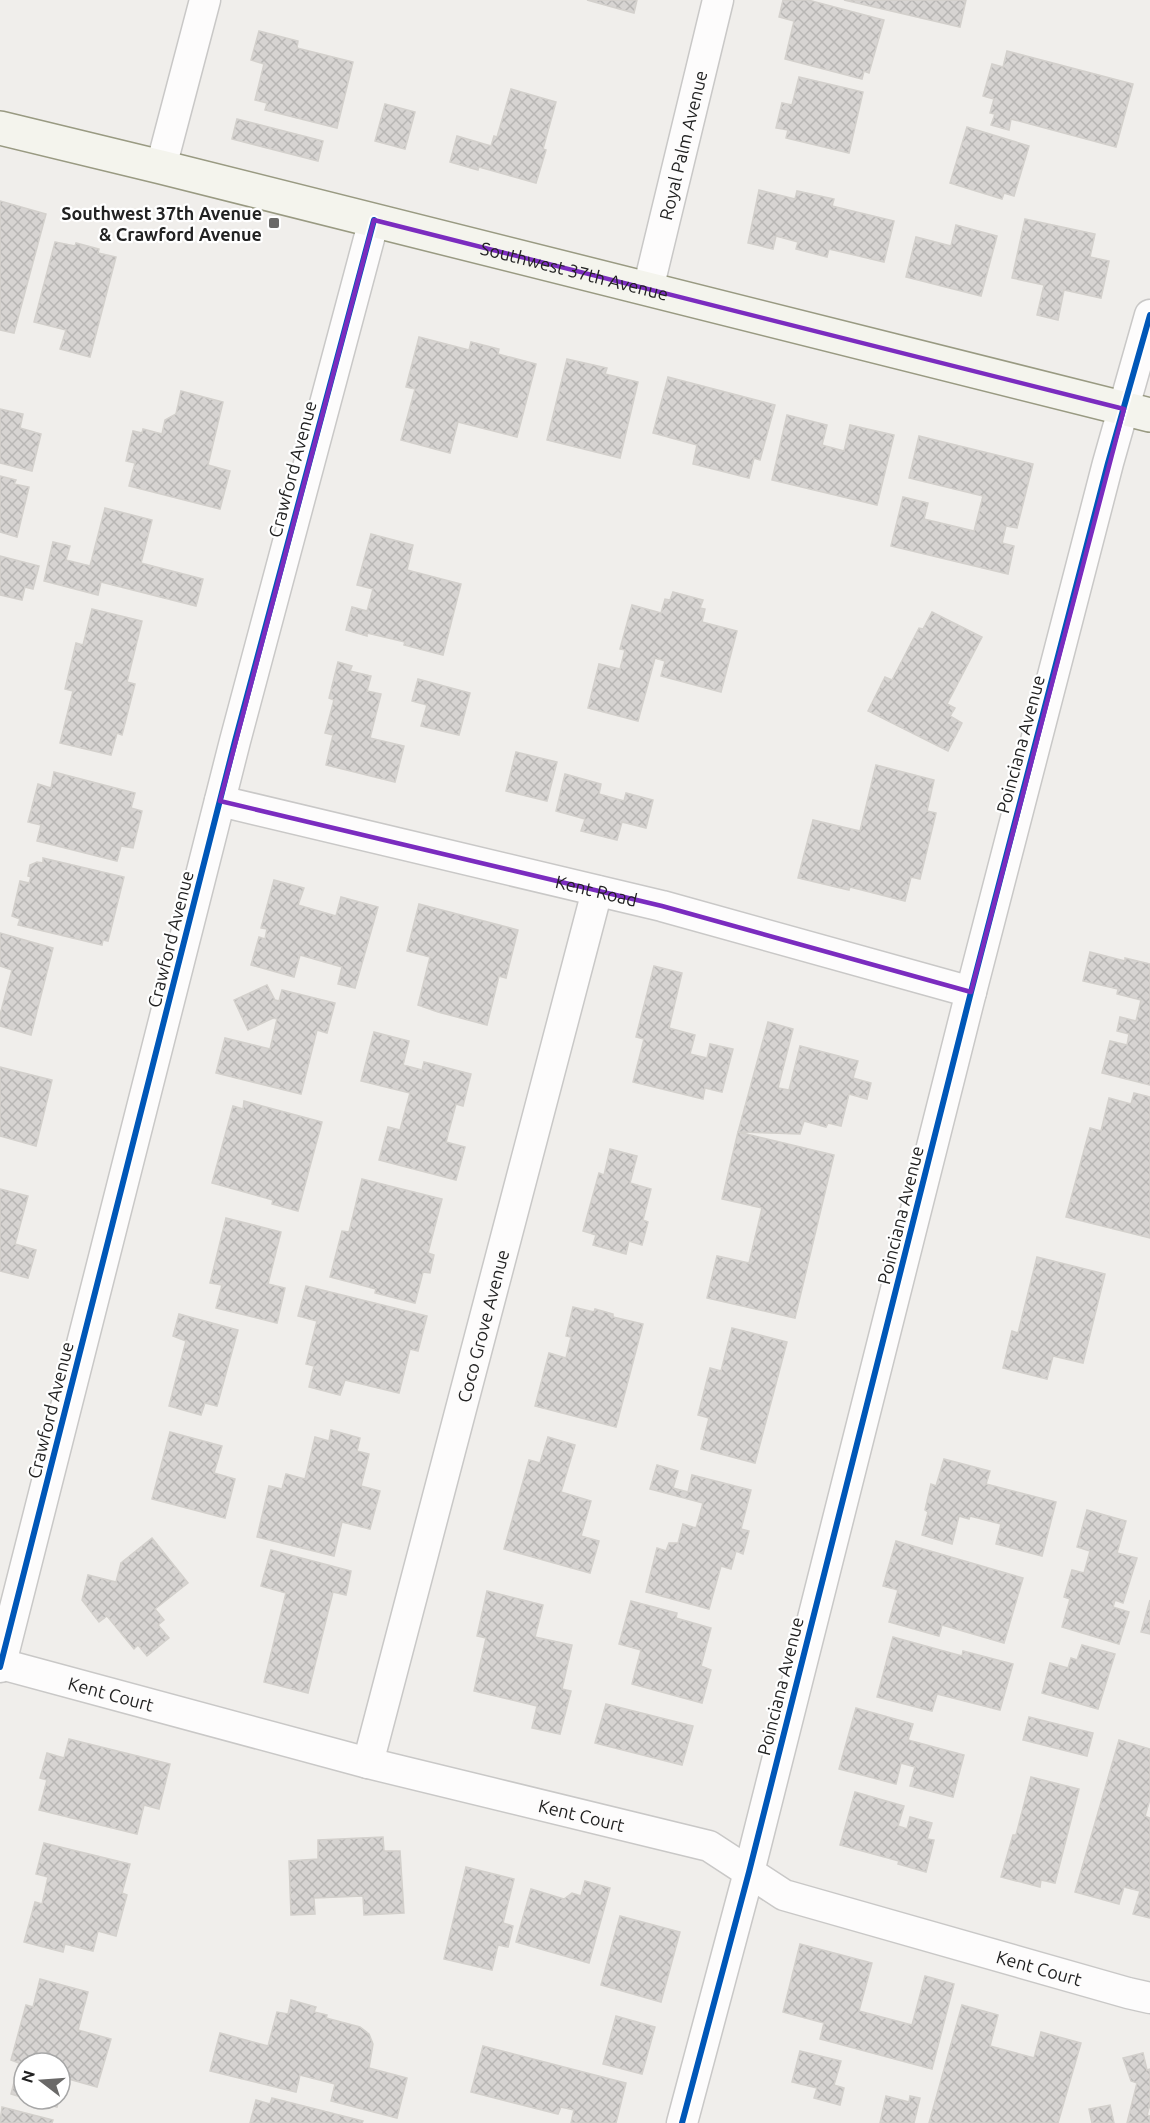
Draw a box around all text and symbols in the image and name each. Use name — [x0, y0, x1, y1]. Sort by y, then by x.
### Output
street label: Royal Palm Avenue — [655, 68, 711, 222]
place label: Southwest 37th Avenue & Crawford Avenue — [61, 203, 262, 244]
marker: Southwest 37th Avenue & Crawford Avenue — [267, 216, 281, 230]
street label: Southwest 37th Avenue — [479, 238, 671, 304]
street label: Crawford Avenue — [264, 399, 320, 539]
street label: Poinciana Avenue — [992, 673, 1048, 815]
street label: Crawford Avenue — [143, 868, 197, 1010]
street label: Kent Road — [554, 871, 640, 910]
street label: Poinciana Avenue — [873, 1144, 927, 1286]
street label: Coco Grove Avenue — [453, 1247, 512, 1404]
street label: Crawford Avenue — [23, 1339, 77, 1481]
street label: Poinciana Avenue — [753, 1615, 807, 1757]
street label: Kent Court — [66, 1673, 156, 1715]
street label: Kent Court — [537, 1795, 627, 1835]
street label: Kent Court — [994, 1946, 1084, 1989]
north arrow — [12, 2051, 72, 2111]
text: N — [17, 2068, 38, 2085]

